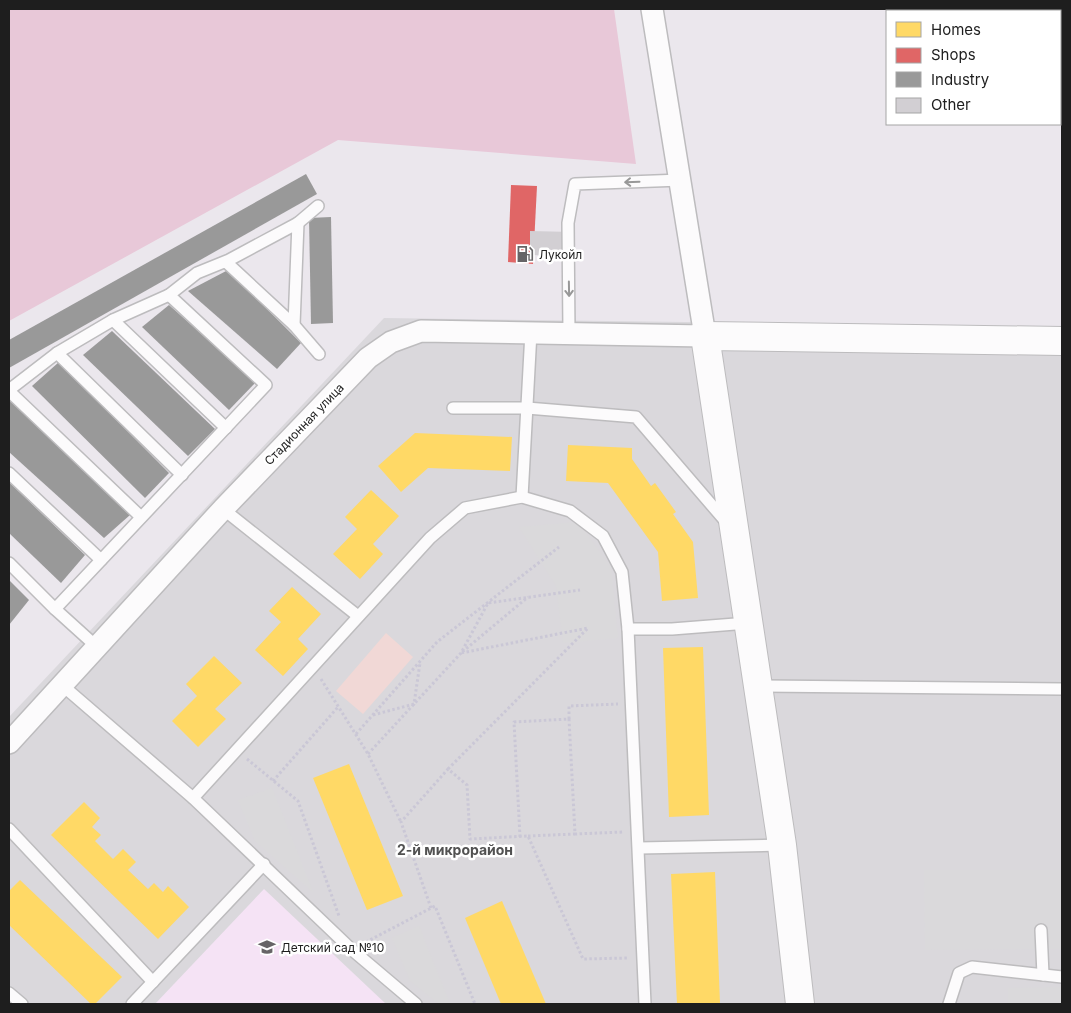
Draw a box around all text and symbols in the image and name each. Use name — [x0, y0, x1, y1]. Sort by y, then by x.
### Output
legend — [886, 10, 1061, 125]
text: Homes — [931, 20, 981, 39]
text: Shops — [931, 45, 976, 64]
text: Industry — [931, 70, 990, 89]
text: Other — [931, 95, 971, 114]
one-way arrow — [624, 178, 640, 187]
fuel station icon: Лукойл — [515, 244, 535, 264]
place label: Лукойл — [539, 247, 582, 262]
one-way arrow — [564, 281, 574, 297]
street label: Стадионная улица — [261, 380, 347, 468]
district label: 2-й микрорайон — [397, 841, 513, 858]
school or university icon: Детский сад №10 — [257, 937, 277, 957]
place label: Детский сад №10 — [281, 940, 384, 955]

